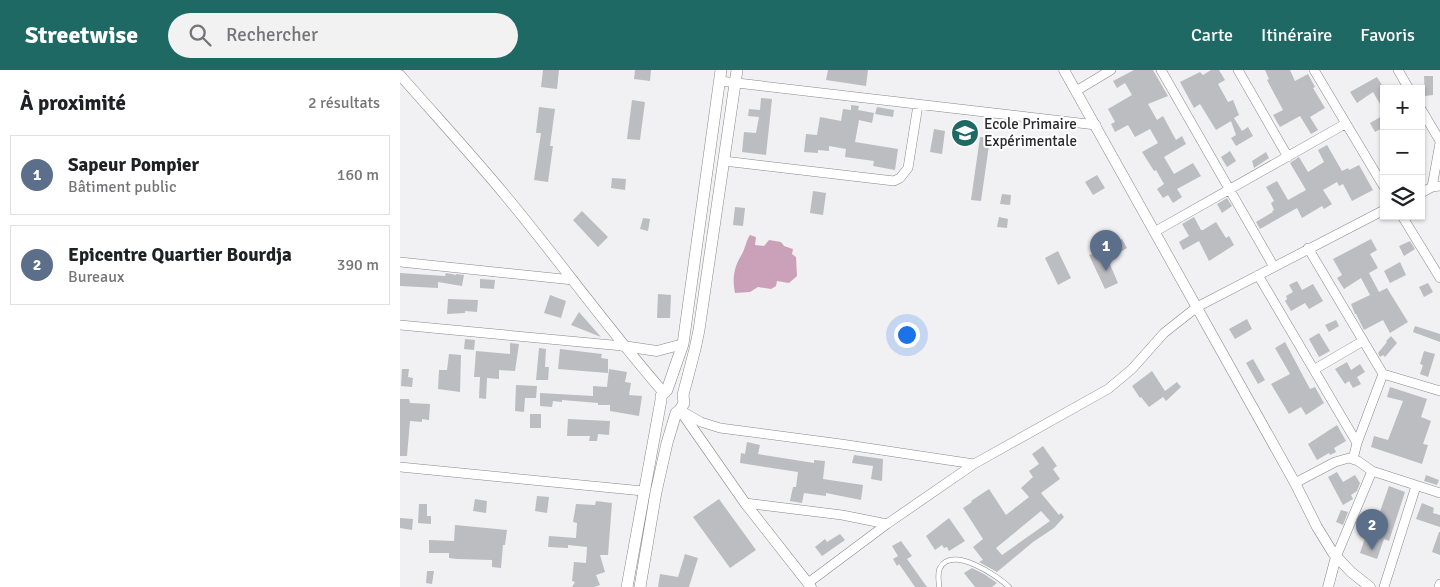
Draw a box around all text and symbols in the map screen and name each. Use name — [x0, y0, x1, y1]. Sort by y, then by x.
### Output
search box — [168, 13, 518, 58]
text: Streetwise — [25, 20, 138, 50]
icon: search — [186, 21, 214, 49]
text: Rechercher — [226, 23, 318, 47]
text: Carte — [1191, 24, 1233, 46]
text: Itinéraire — [1261, 24, 1332, 46]
text: Favoris — [1360, 24, 1415, 46]
map controls — [1380, 85, 1425, 220]
button: + — [1380, 85, 1425, 130]
text: À proximité — [20, 90, 126, 116]
text: 2 résultats — [308, 93, 380, 113]
place label: Ecole Primaire Expérimentale — [984, 115, 1077, 150]
school or university icon: Ecole Primaire Expérimentale — [950, 118, 980, 148]
button: − — [1380, 130, 1425, 175]
text: Sapeur Pompier — [68, 153, 199, 177]
text: 1 — [33, 165, 41, 185]
text: 160 m — [337, 165, 379, 185]
button: layers — [1380, 175, 1425, 220]
text: Bâtiment public — [68, 177, 176, 197]
pin: 1 — [1090, 230, 1122, 271]
text: Epicentre Quartier Bourdja — [68, 243, 292, 267]
text: 2 — [33, 255, 41, 275]
text: 390 m — [337, 255, 379, 275]
text: Bureaux — [68, 267, 124, 287]
your location — [894, 322, 920, 348]
pin: 2 — [1356, 509, 1388, 550]

